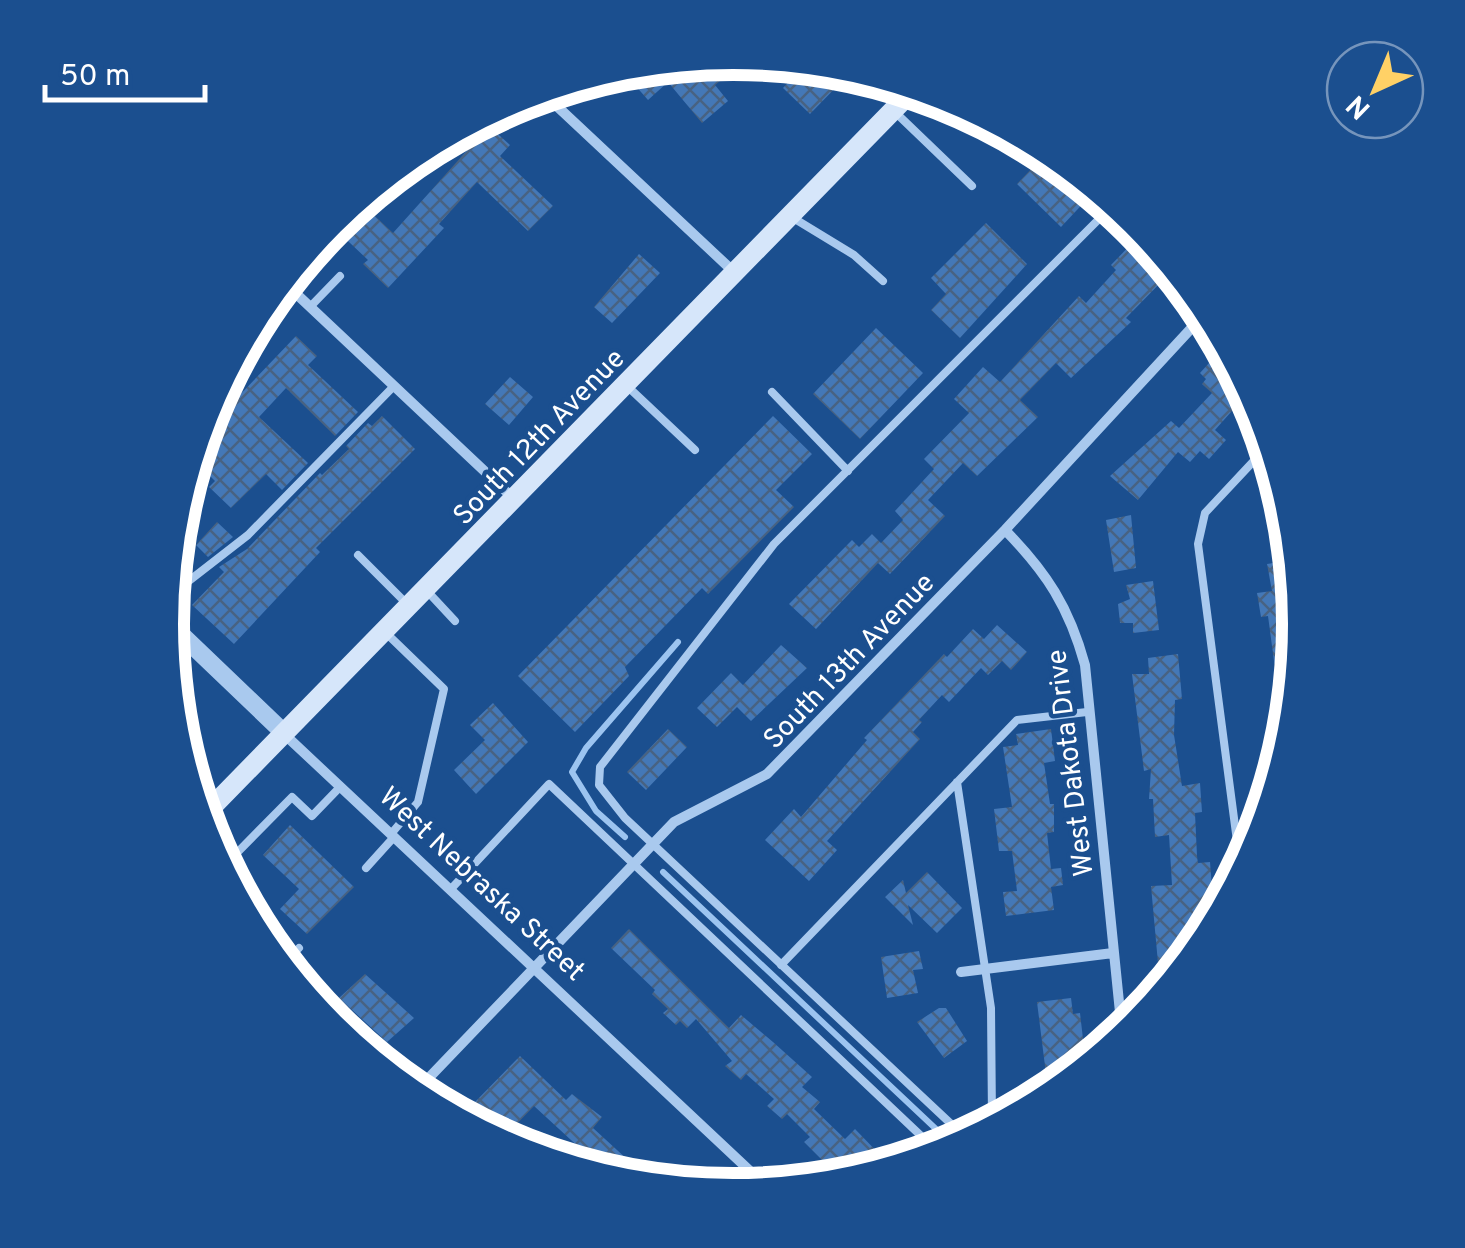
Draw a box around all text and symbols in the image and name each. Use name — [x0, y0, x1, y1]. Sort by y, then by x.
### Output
scale bar — [45, 40, 205, 102]
north arrow — [1325, 40, 1425, 140]
text: 50 m — [60, 59, 130, 96]
text: N — [1340, 86, 1379, 126]
street label: South 12th Avenue — [446, 342, 634, 534]
street label: South 13th Avenue — [757, 566, 944, 758]
street label: West Dakota Drive — [1040, 647, 1104, 878]
street label: West Nebraska Street — [370, 780, 592, 990]

